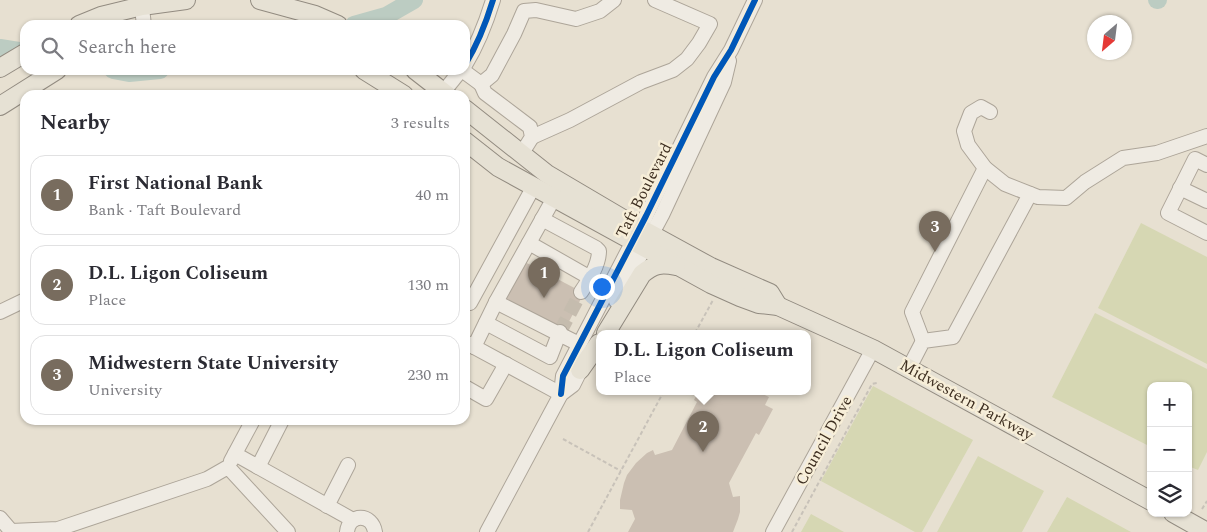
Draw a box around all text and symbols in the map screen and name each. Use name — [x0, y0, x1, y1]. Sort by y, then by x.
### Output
north arrow — [1087, 15, 1132, 60]
search box — [20, 20, 470, 75]
text: Search here — [78, 33, 177, 62]
icon: search — [38, 34, 66, 62]
text: Nearby — [40, 107, 110, 139]
text: 3 results — [391, 111, 450, 135]
street label: Taft Boulevard — [609, 138, 678, 242]
text: First National Bank — [88, 169, 263, 198]
text: 1 — [53, 183, 61, 207]
text: 40 m — [415, 183, 449, 207]
text: Bank · Taft Boulevard — [88, 198, 241, 222]
pin: 3 — [919, 211, 951, 252]
pin: 1 — [528, 257, 560, 298]
text: D.L. Ligon Coliseum — [88, 259, 268, 288]
text: 2 — [53, 273, 61, 297]
text: 130 m — [407, 273, 449, 297]
your location — [589, 274, 615, 300]
text: Place — [88, 288, 126, 312]
popup — [596, 330, 811, 395]
text: D.L. Ligon Coliseum — [613, 336, 794, 365]
text: Midwestern State University — [88, 349, 338, 378]
street label: Midwestern Parkway — [895, 353, 1039, 447]
text: 3 — [53, 363, 61, 387]
text: 230 m — [407, 363, 449, 387]
text: Place — [613, 365, 652, 389]
text: University — [88, 378, 162, 402]
map controls — [1147, 382, 1192, 517]
button: + — [1147, 382, 1192, 427]
street label: Council Drive — [789, 391, 858, 490]
pin: 2 — [687, 411, 719, 452]
button: − — [1147, 427, 1192, 472]
button: layers — [1147, 472, 1192, 517]

